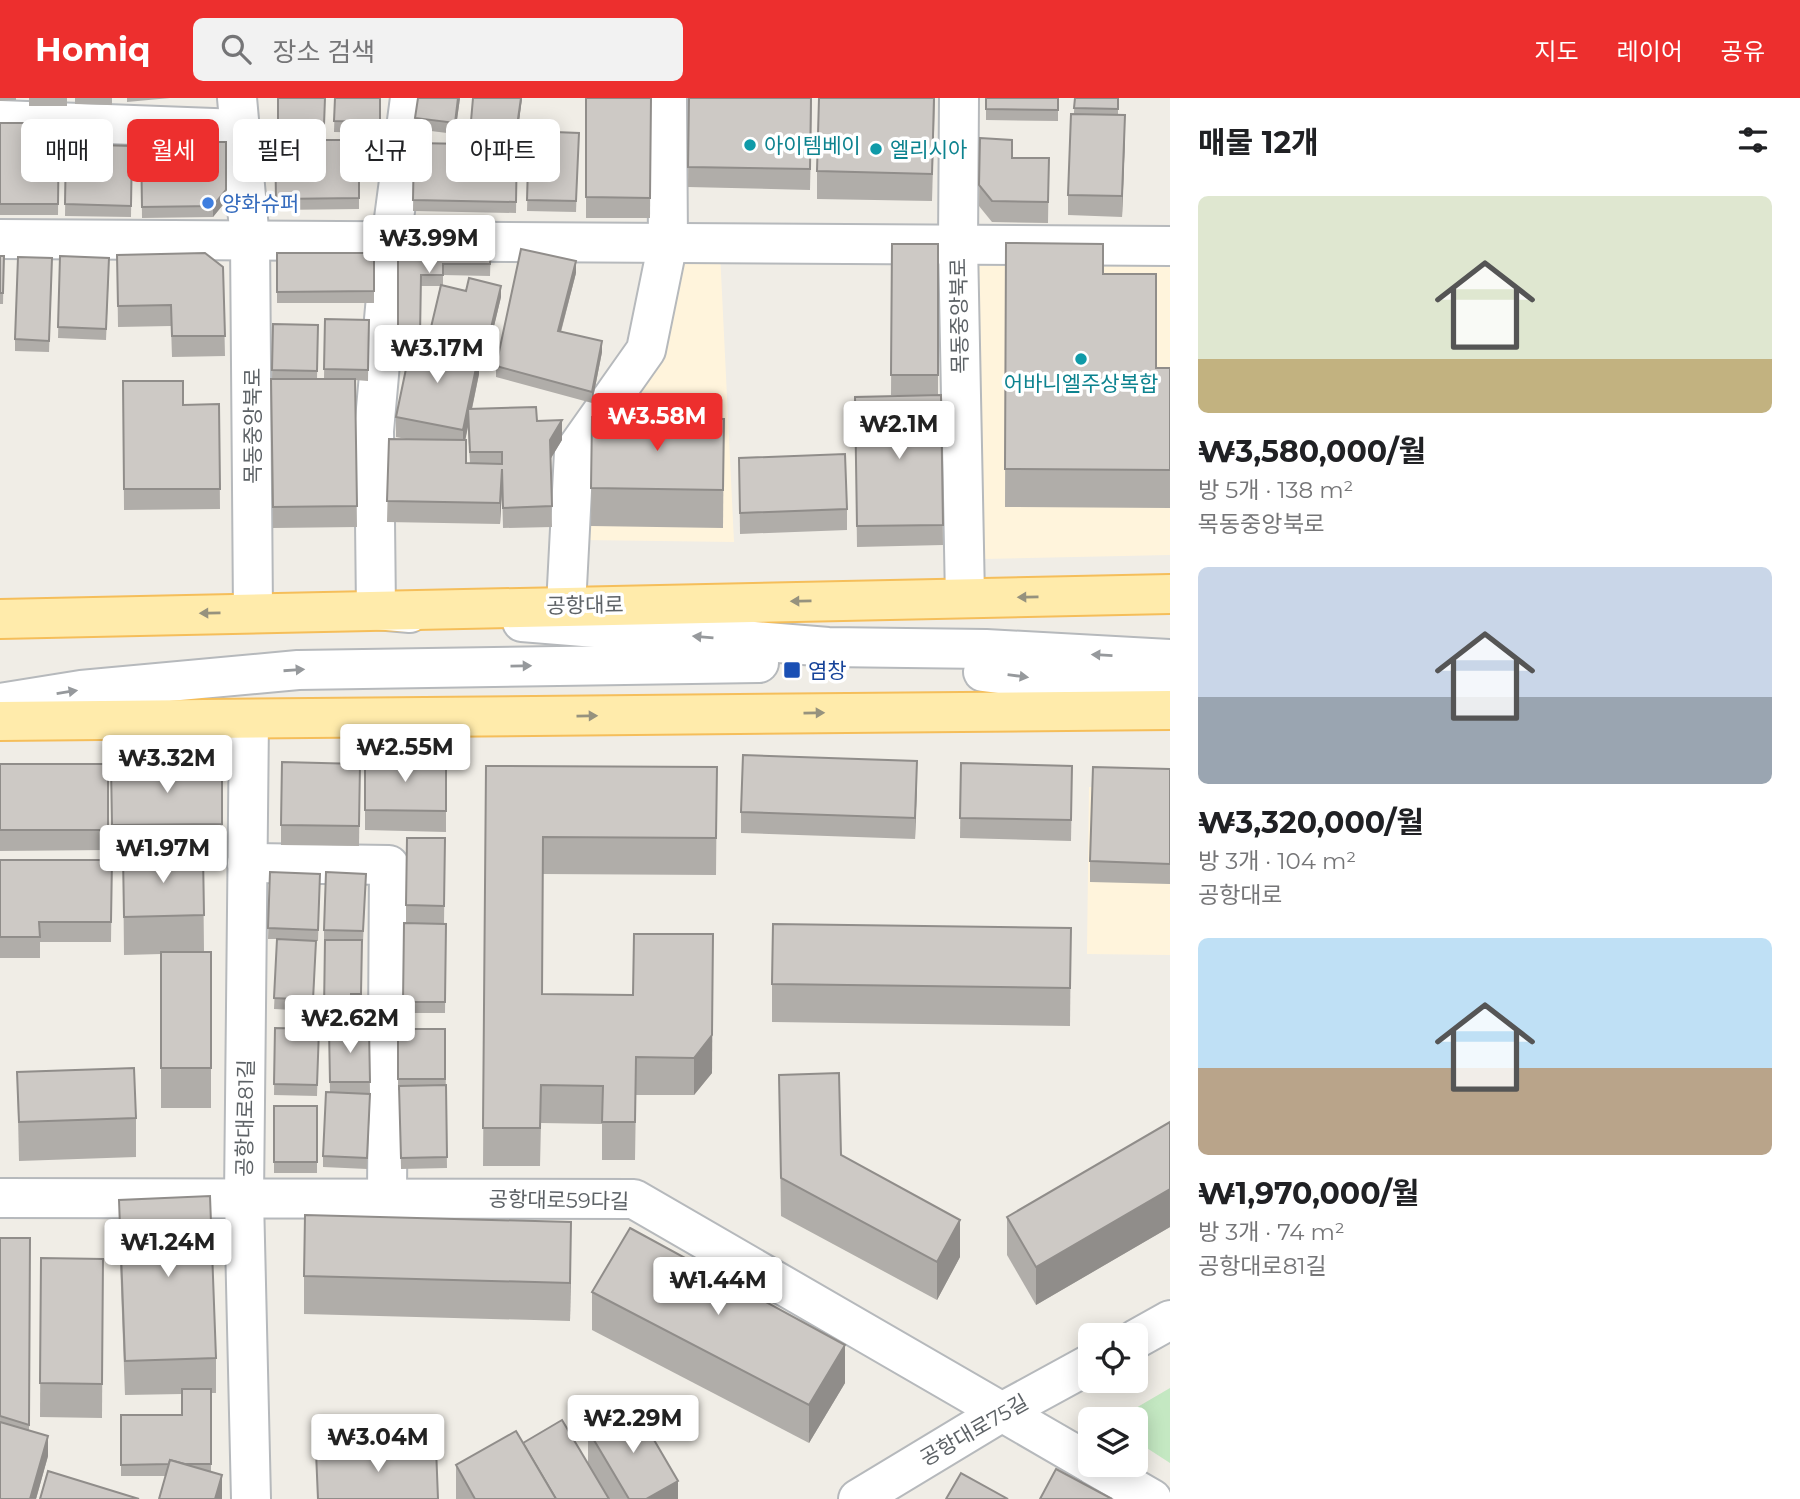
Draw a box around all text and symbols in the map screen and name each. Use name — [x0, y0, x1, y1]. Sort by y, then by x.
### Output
search box — [193, 18, 683, 81]
text: Homiq — [35, 29, 151, 69]
icon: search — [217, 30, 255, 68]
text: 장소 검색 — [273, 36, 375, 68]
text: 지도 — [1534, 37, 1579, 66]
text: 레이어 — [1617, 37, 1683, 66]
text: 공유 — [1721, 37, 1765, 66]
chip: 매매 — [21, 119, 113, 182]
chip: 월세 — [127, 119, 219, 182]
chip: 필터 — [233, 119, 326, 182]
chip: 신규 — [340, 119, 432, 182]
chip: 아파트 — [446, 119, 560, 182]
icon: filters — [1734, 121, 1772, 159]
text: 매물 12개 — [1198, 124, 1319, 161]
place label: 아이템베이 — [764, 133, 861, 158]
marker: 아이템베이 — [742, 137, 758, 153]
place label: 엘리시아 — [890, 137, 967, 162]
marker: 엘리시아 — [868, 141, 884, 157]
place label: 양화슈퍼 — [222, 191, 299, 216]
marker: 양화슈퍼 — [200, 195, 216, 211]
pin: ₩3.99M — [372, 216, 486, 275]
text: ₩3.99M — [379, 224, 479, 252]
icon: home — [1422, 242, 1548, 368]
street label: 목동중앙북로 — [945, 258, 973, 374]
pin: ₩3.17M — [380, 326, 494, 385]
text: ₩3.17M — [390, 334, 484, 362]
marker: 어바니엘주상복합 — [1073, 351, 1089, 367]
street label: 목동중앙북로 — [240, 368, 265, 484]
place label: 어바니엘주상복합 — [1004, 371, 1158, 396]
pin: ₩3.58M — [600, 394, 714, 453]
text: ₩3.58M — [607, 402, 707, 430]
pin: ₩2.1M — [850, 402, 948, 461]
text: ₩2.1M — [860, 410, 938, 438]
text: ₩3,580,000/월 — [1198, 433, 1426, 470]
text: 방 5개 · 138 m² — [1198, 476, 1353, 504]
text: 목동중앙북로 — [1198, 510, 1325, 538]
one-way arrow — [1017, 591, 1039, 603]
street label: 공항대로 — [546, 592, 624, 618]
one-way arrow — [790, 596, 812, 607]
one-way arrow — [198, 607, 220, 619]
icon: home — [1422, 613, 1548, 739]
one-way arrow — [692, 631, 714, 642]
one-way arrow — [1091, 650, 1113, 661]
place label: 염창 — [808, 658, 847, 683]
marker: 염창 — [782, 660, 802, 680]
one-way arrow — [511, 661, 533, 672]
one-way arrow — [283, 664, 305, 675]
one-way arrow — [1007, 671, 1029, 682]
one-way arrow — [57, 686, 79, 697]
one-way arrow — [803, 707, 825, 719]
one-way arrow — [576, 710, 598, 721]
pin: ₩2.55M — [348, 724, 462, 784]
text: ₩2.55M — [356, 733, 454, 761]
pin: ₩3.32M — [110, 736, 224, 795]
text: ₩3.32M — [118, 744, 216, 772]
text: ₩3,320,000/월 — [1198, 804, 1424, 841]
pin: ₩1.97M — [106, 826, 220, 885]
text: ₩1.97M — [116, 834, 210, 862]
text: 방 3개 · 104 m² — [1198, 847, 1356, 875]
text: 공항대로 — [1198, 881, 1283, 909]
icon: home — [1422, 984, 1548, 1110]
pin: ₩2.62M — [293, 996, 407, 1055]
text: ₩2.62M — [301, 1004, 399, 1032]
street label: 공항대로81길 — [231, 1059, 259, 1177]
text: ₩1,970,000/월 — [1198, 1175, 1419, 1212]
street label: 공항대로59다길 — [488, 1186, 630, 1214]
text: 방 3개 · 74 m² — [1198, 1218, 1345, 1246]
pin: ₩1.24M — [111, 1220, 225, 1279]
text: ₩1.24M — [120, 1228, 216, 1256]
text: 공항대로81길 — [1198, 1252, 1327, 1280]
pin: ₩1.44M — [661, 1258, 775, 1317]
text: ₩1.44M — [669, 1266, 767, 1294]
map controls — [1078, 1323, 1148, 1477]
button: locate — [1078, 1323, 1148, 1393]
street label: 공항대로75길 — [916, 1389, 1032, 1471]
pin: ₩2.29M — [576, 1396, 690, 1455]
text: ₩2.29M — [584, 1404, 682, 1432]
button: layers — [1078, 1407, 1148, 1477]
pin: ₩3.04M — [321, 1414, 435, 1474]
text: ₩3.04M — [327, 1423, 429, 1451]

